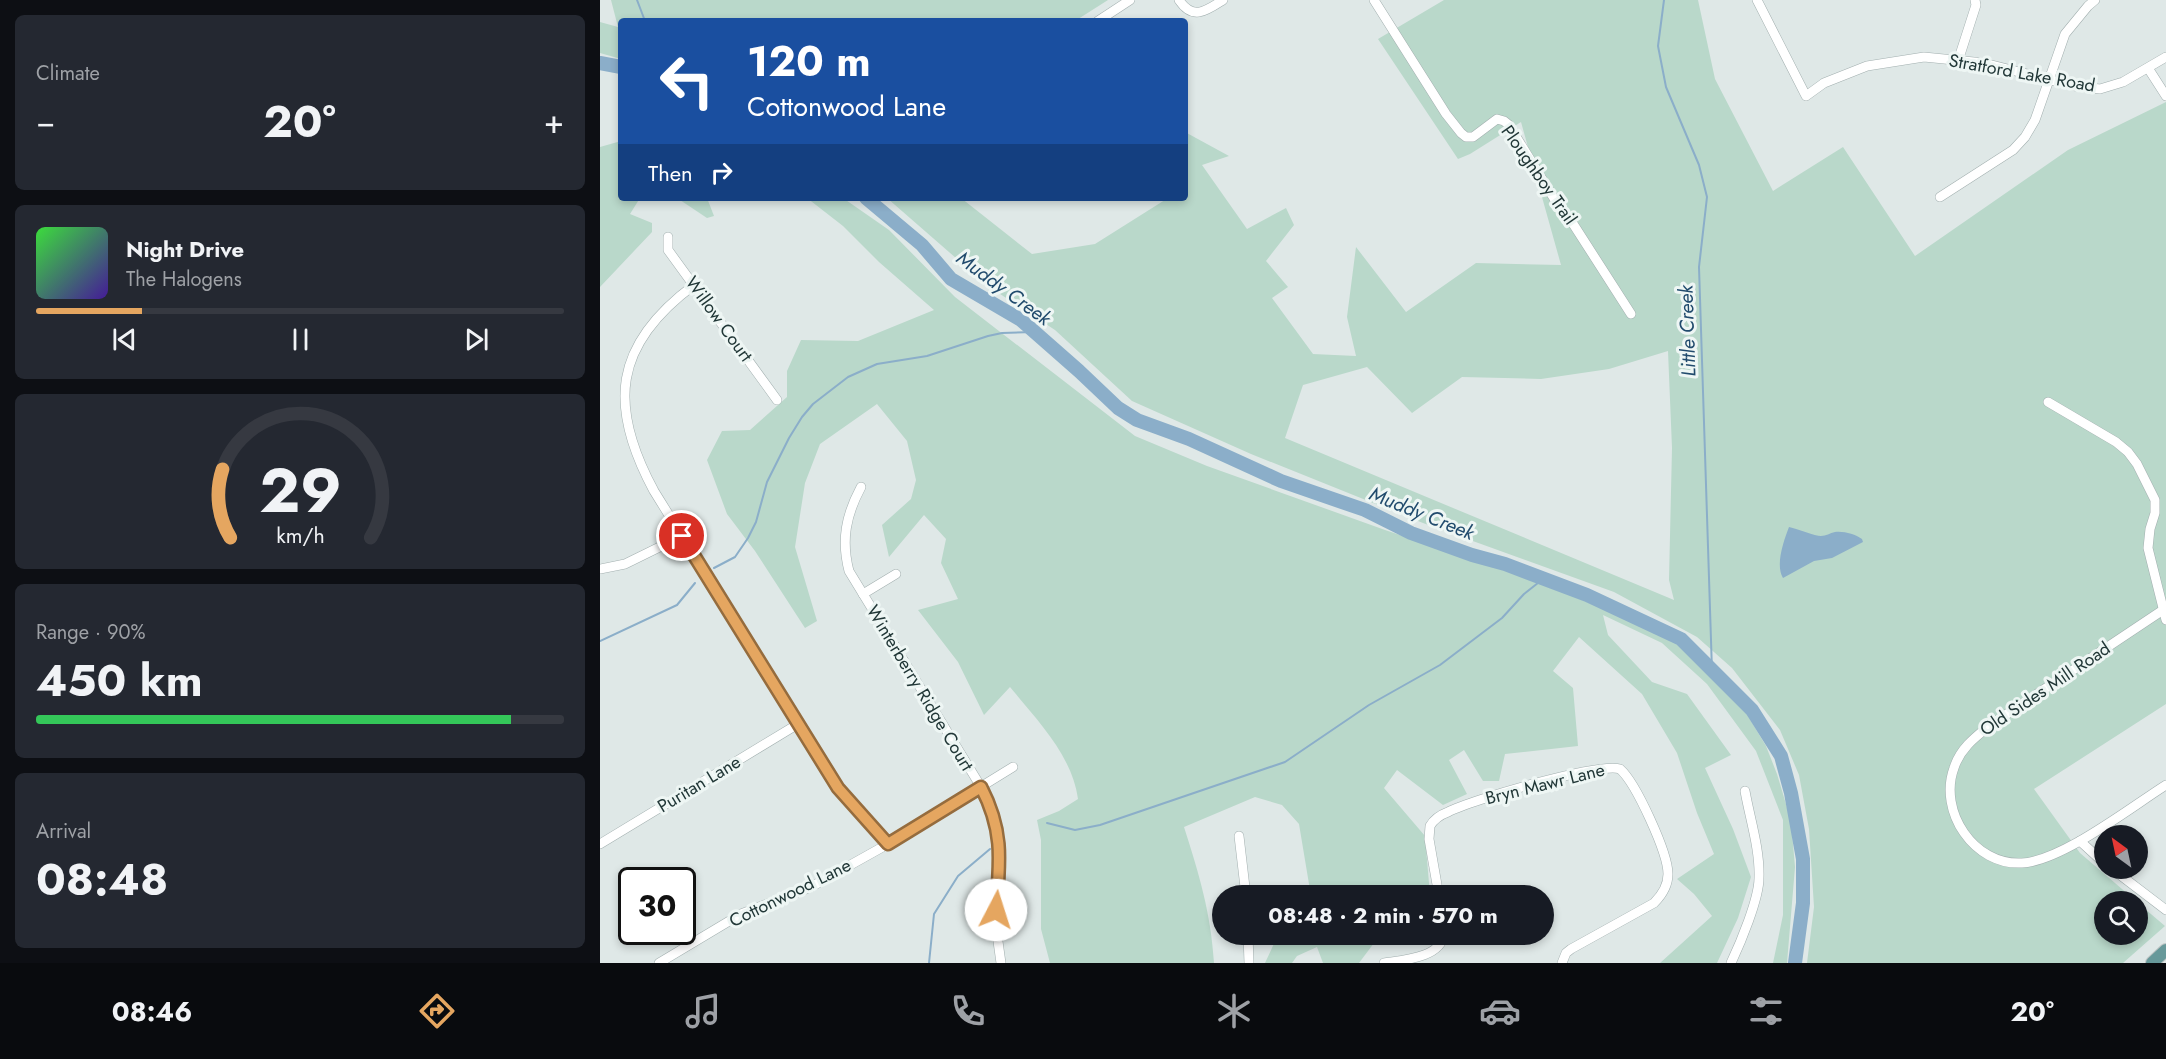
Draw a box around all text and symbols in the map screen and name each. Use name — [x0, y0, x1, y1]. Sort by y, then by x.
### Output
text: 120 m — [747, 31, 871, 92]
icon: left — [648, 42, 726, 120]
street label: Stratford Lake Road — [1947, 47, 2097, 99]
text: Climate — [36, 59, 100, 88]
text: Cottonwood Lane — [747, 87, 946, 126]
text: 20° — [263, 89, 336, 154]
text: − — [36, 98, 55, 145]
text: + — [544, 98, 564, 145]
street label: Ploughboy Trail — [1495, 120, 1583, 230]
icon: right — [705, 156, 738, 189]
text: Then — [648, 157, 693, 189]
text: Night Drive — [126, 233, 244, 265]
water label: Muddy Creek — [950, 244, 1058, 334]
text: The Halogens — [126, 265, 242, 294]
street label: Willow Court — [679, 271, 759, 368]
water label: Little Creek — [1671, 283, 1704, 377]
icon: previous — [108, 323, 141, 356]
icon: pause — [284, 323, 317, 356]
icon: next — [460, 323, 493, 356]
text: 29 — [259, 446, 341, 536]
water label: Muddy Creek — [1365, 479, 1480, 548]
pin — [656, 510, 707, 561]
icon: arrive — [665, 519, 698, 552]
text: km/h — [276, 521, 324, 552]
street label: Winterberry Ridge Court — [860, 600, 980, 776]
text: Range · 90% — [36, 618, 146, 647]
street label: Old Sides Mill Road — [1975, 636, 2115, 742]
text: 450 km — [36, 648, 203, 713]
street label: Puritan Lane — [652, 749, 746, 819]
street label: Bryn Mawr Lane — [1483, 757, 1607, 811]
text: Arrival — [36, 817, 91, 846]
north arrow — [2094, 825, 2148, 879]
map controls — [2094, 825, 2148, 945]
text: 08:48 — [36, 847, 168, 912]
street label: Cottonwood Lane — [725, 852, 855, 934]
speed limit sign: 30 — [618, 867, 696, 945]
position arrow — [964, 878, 1028, 942]
button: search — [2094, 891, 2148, 945]
text: 08:48 · 2 min · 570 m — [1268, 899, 1498, 931]
icon: directions — [416, 990, 458, 1032]
icon: music — [682, 990, 724, 1032]
icon: phone — [947, 990, 989, 1032]
icon: climate — [1213, 990, 1255, 1032]
icon: car — [1479, 990, 1521, 1032]
icon: filters — [1745, 990, 1787, 1032]
text: 08:46 — [112, 992, 192, 1031]
text: 20° — [2010, 992, 2054, 1031]

